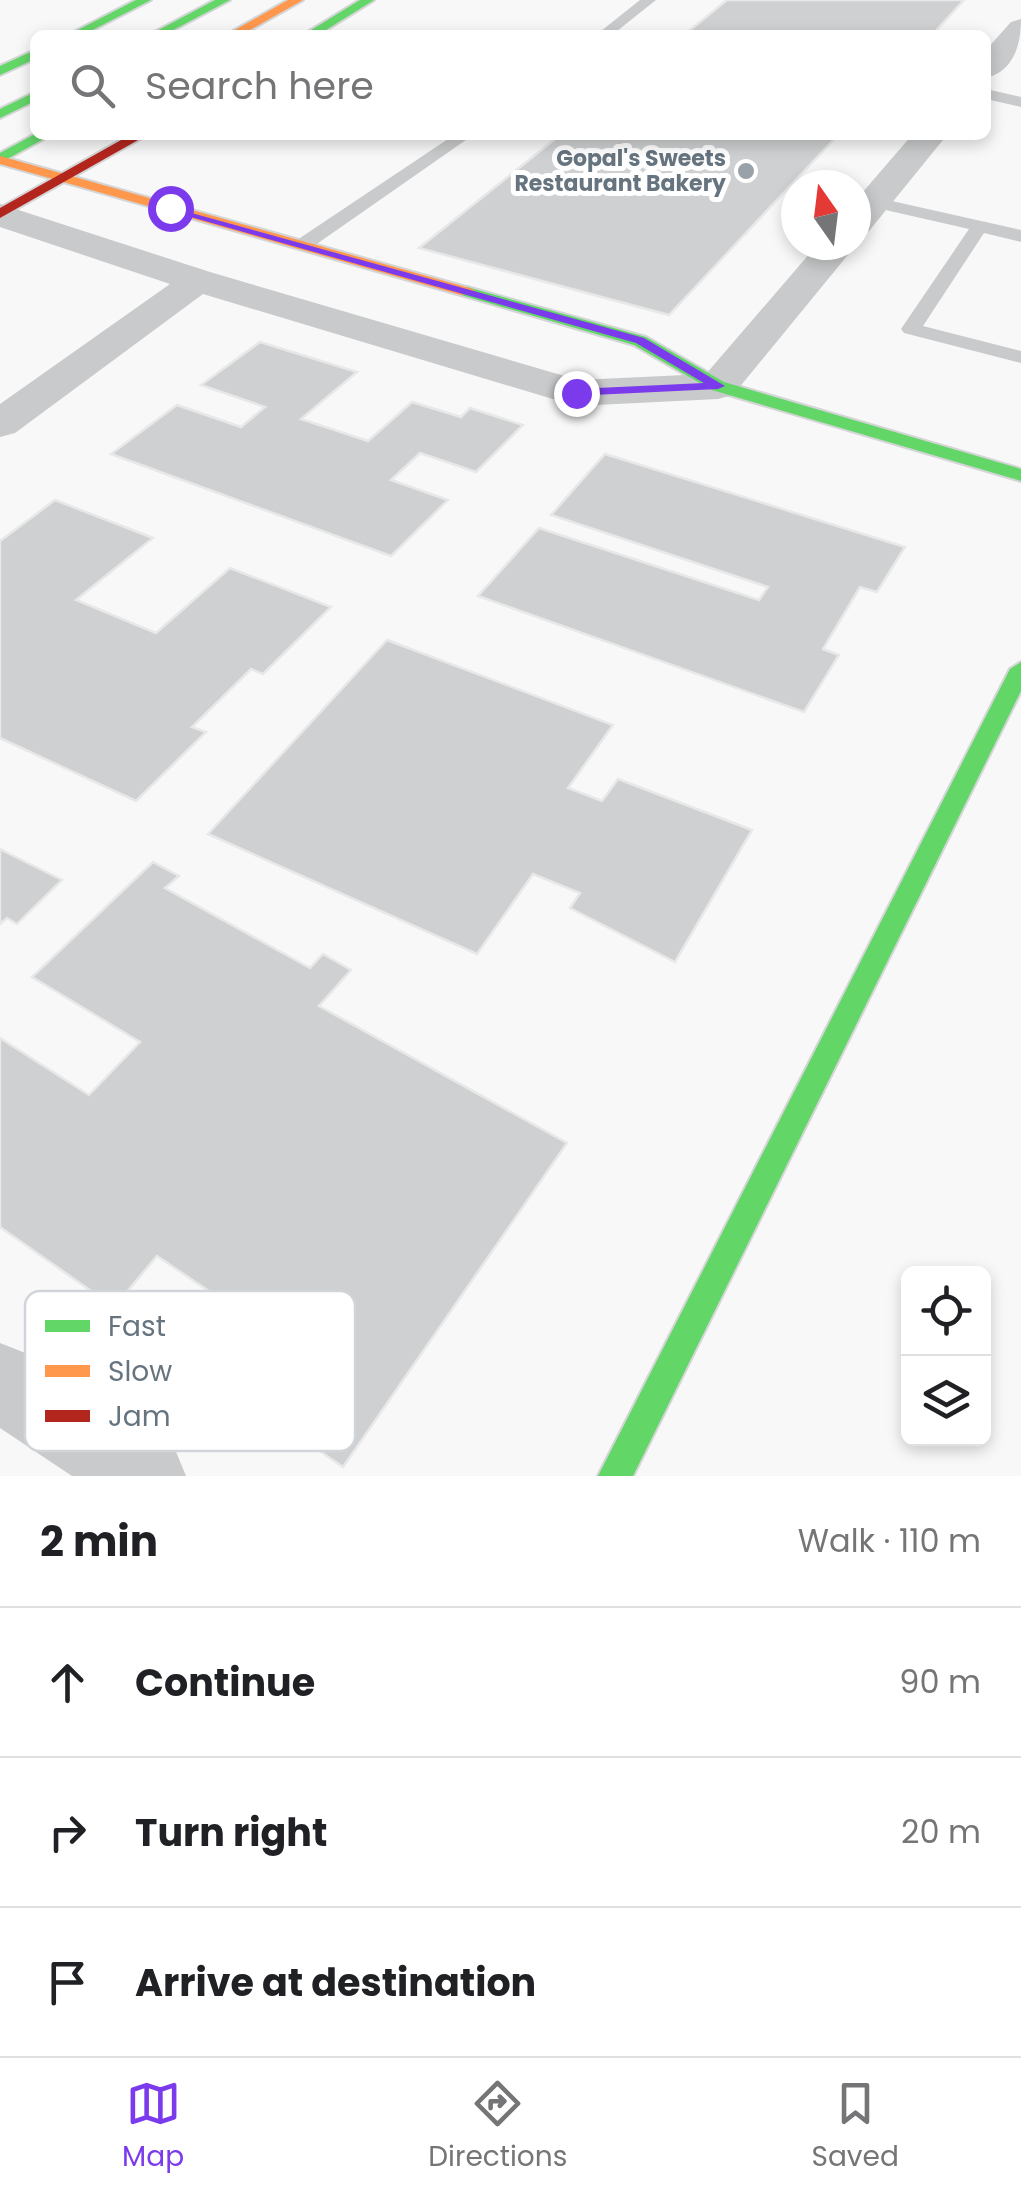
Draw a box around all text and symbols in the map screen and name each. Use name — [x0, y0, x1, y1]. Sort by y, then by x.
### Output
search box — [30, 30, 991, 140]
icon: search — [65, 58, 120, 113]
text: Search here — [145, 59, 374, 112]
place label: Gopal's Sweets Restaurant Bakery — [514, 143, 726, 199]
marker: Gopal's Sweets Restaurant Bakery — [735, 160, 757, 182]
north arrow — [781, 170, 871, 260]
route start — [148, 186, 194, 232]
route end — [554, 371, 600, 417]
map controls — [901, 1266, 991, 1446]
button: locate — [901, 1266, 991, 1356]
legend — [25, 1291, 355, 1451]
text: Fast — [108, 1307, 166, 1346]
text: Slow — [108, 1352, 172, 1391]
button: layers — [901, 1356, 991, 1446]
text: Jam — [108, 1397, 171, 1436]
text: 2 min — [40, 1512, 158, 1571]
text: Walk · 110 m — [798, 1518, 981, 1563]
icon: ahead — [40, 1655, 95, 1710]
text: Continue — [135, 1656, 315, 1709]
text: 90 m — [899, 1659, 981, 1704]
icon: right — [40, 1805, 95, 1860]
text: Turn right — [135, 1806, 327, 1859]
text: 20 m — [901, 1809, 981, 1854]
icon: arrive — [40, 1955, 95, 2010]
text: Arrive at destination — [135, 1956, 536, 2009]
tab: Map — [122, 2076, 184, 2178]
tab: Directions — [428, 2076, 567, 2178]
tab: Saved — [812, 2076, 899, 2178]

